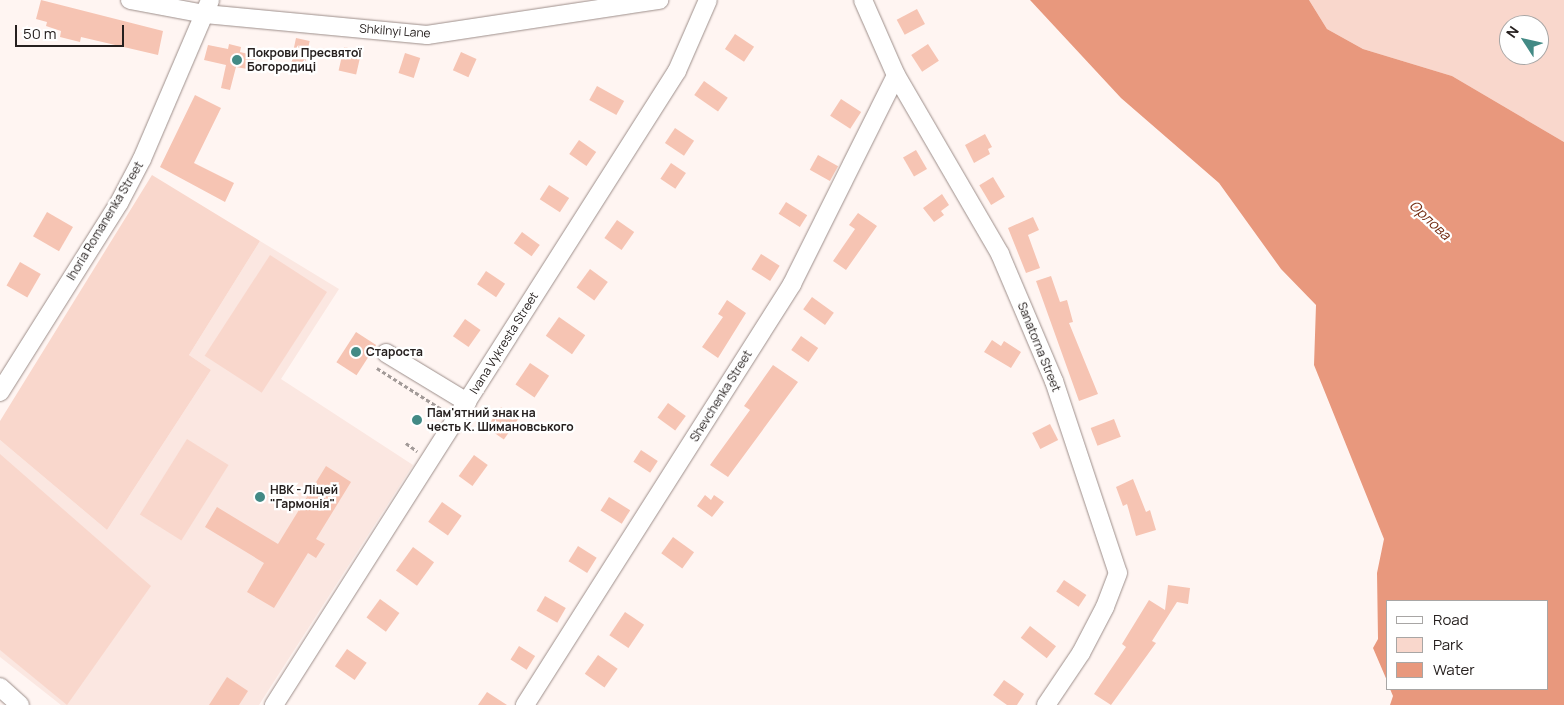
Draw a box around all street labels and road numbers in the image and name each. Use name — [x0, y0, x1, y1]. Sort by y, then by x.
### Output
street label: Shkilnyi Lane — [359, 21, 431, 41]
street label: Ihoria Romanenka Street — [64, 159, 146, 283]
street label: Ivana Vykresta Street — [467, 289, 541, 397]
street label: Sanatorna Street — [1014, 300, 1064, 394]
street label: Shevchenka Street — [687, 348, 755, 444]

